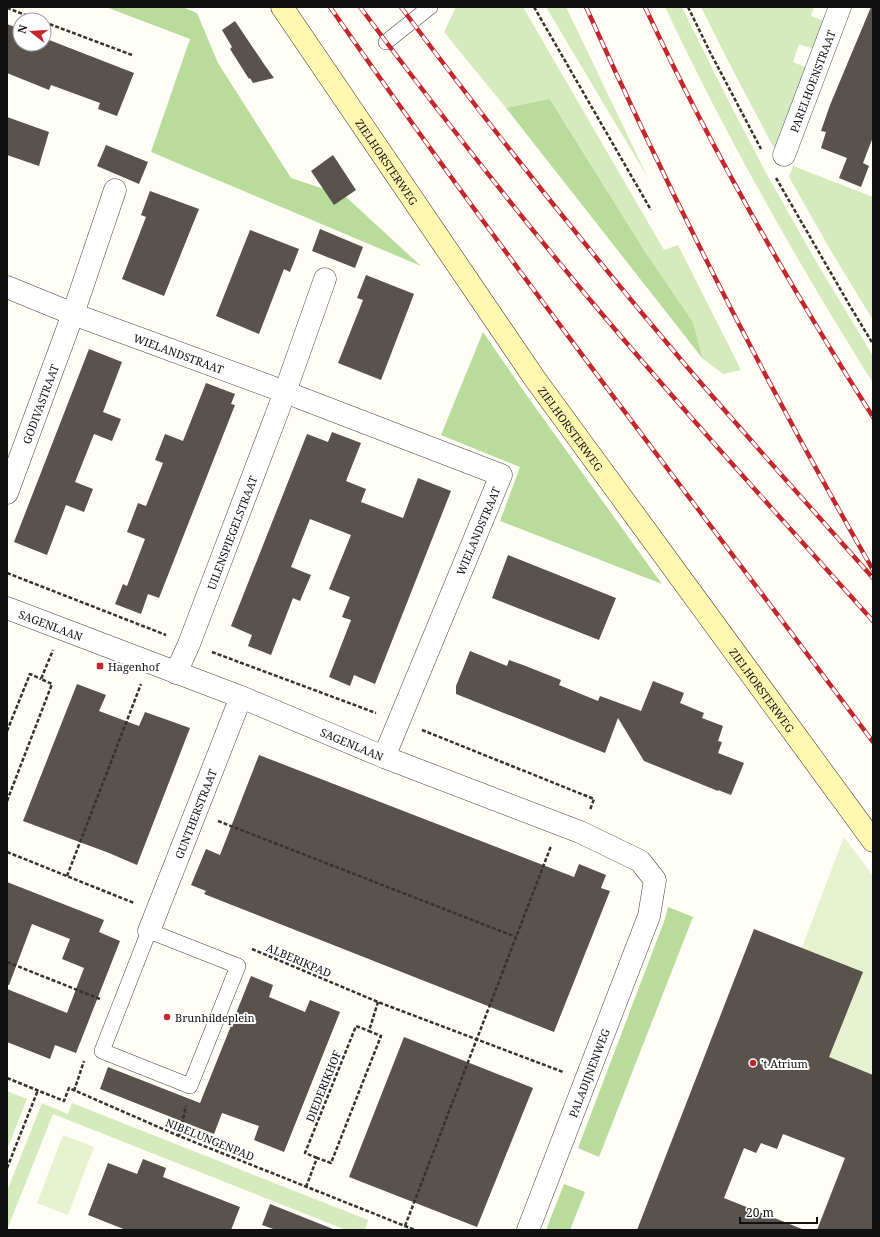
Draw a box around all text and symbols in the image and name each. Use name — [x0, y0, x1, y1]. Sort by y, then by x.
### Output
north arrow — [12, 12, 52, 52]
text: N — [14, 22, 30, 35]
street label: PARELHOENSTRAAT — [786, 28, 838, 134]
street label: ZIELHORSTERWEG — [353, 116, 422, 208]
street label: WIELANDSTRAAT — [132, 330, 226, 376]
street label: GODIVASTRAAT — [18, 362, 61, 446]
street label: ZIELHORSTERWEG — [535, 383, 607, 474]
street label: UILENSPIEGELSTRAAT — [203, 473, 260, 592]
street label: WIELANDSTRAAT — [453, 484, 504, 578]
street label: SAGENLAAN — [17, 606, 86, 644]
street label: ZIELHORSTERWEG — [727, 645, 798, 735]
place label: Hagenhof — [108, 659, 160, 674]
marker: Hagenhof — [95, 661, 105, 671]
street label: SAGENLAAN — [318, 724, 387, 764]
street label: GUNTHERSTRAAT — [171, 767, 220, 861]
street label: ALBERIKPAD — [264, 940, 334, 980]
place label: Brunhildeplein — [175, 1010, 255, 1025]
marker: Brunhildeplein — [162, 1012, 172, 1022]
street label: PALADIJNENWEG — [565, 1026, 613, 1120]
street label: DIEDERIKHOF — [302, 1047, 344, 1124]
place label: 't Atrium — [761, 1056, 808, 1071]
marker: 't Atrium — [748, 1058, 758, 1068]
street label: NIBELUNGENPAD — [163, 1114, 257, 1164]
scale bar — [740, 1199, 817, 1225]
text: 20 m — [746, 1204, 774, 1221]

